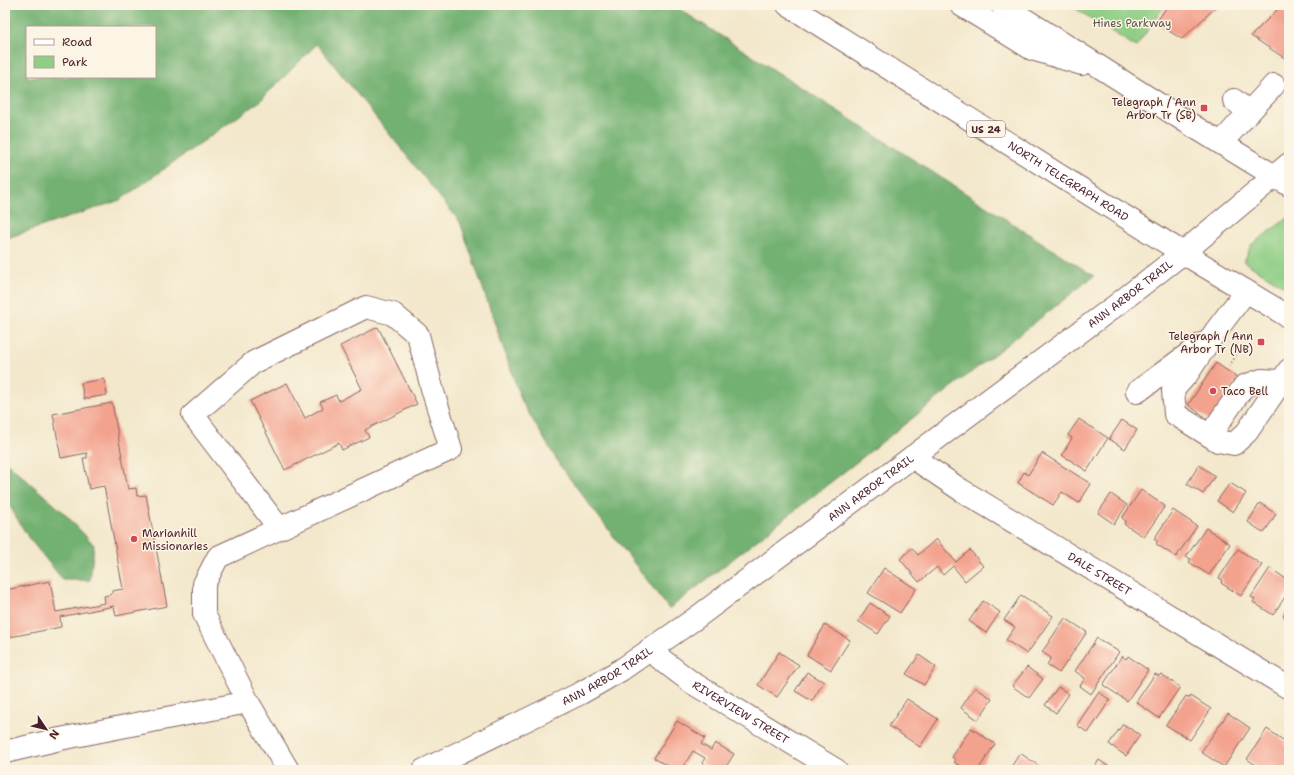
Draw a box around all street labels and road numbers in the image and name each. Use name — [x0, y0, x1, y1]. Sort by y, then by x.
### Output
road number: US 24 — [967, 121, 1005, 137]
street label: NORTH TELEGRAPH ROAD — [1005, 138, 1131, 224]
street label: ANN ARBOR TRAIL — [1084, 256, 1176, 331]
street label: ANN ARBOR TRAIL — [825, 451, 917, 525]
street label: DALE STREET — [1065, 549, 1134, 599]
street label: ANN ARBOR TRAIL — [559, 643, 655, 709]
street label: RIVERVIEW STREET — [690, 677, 792, 747]

